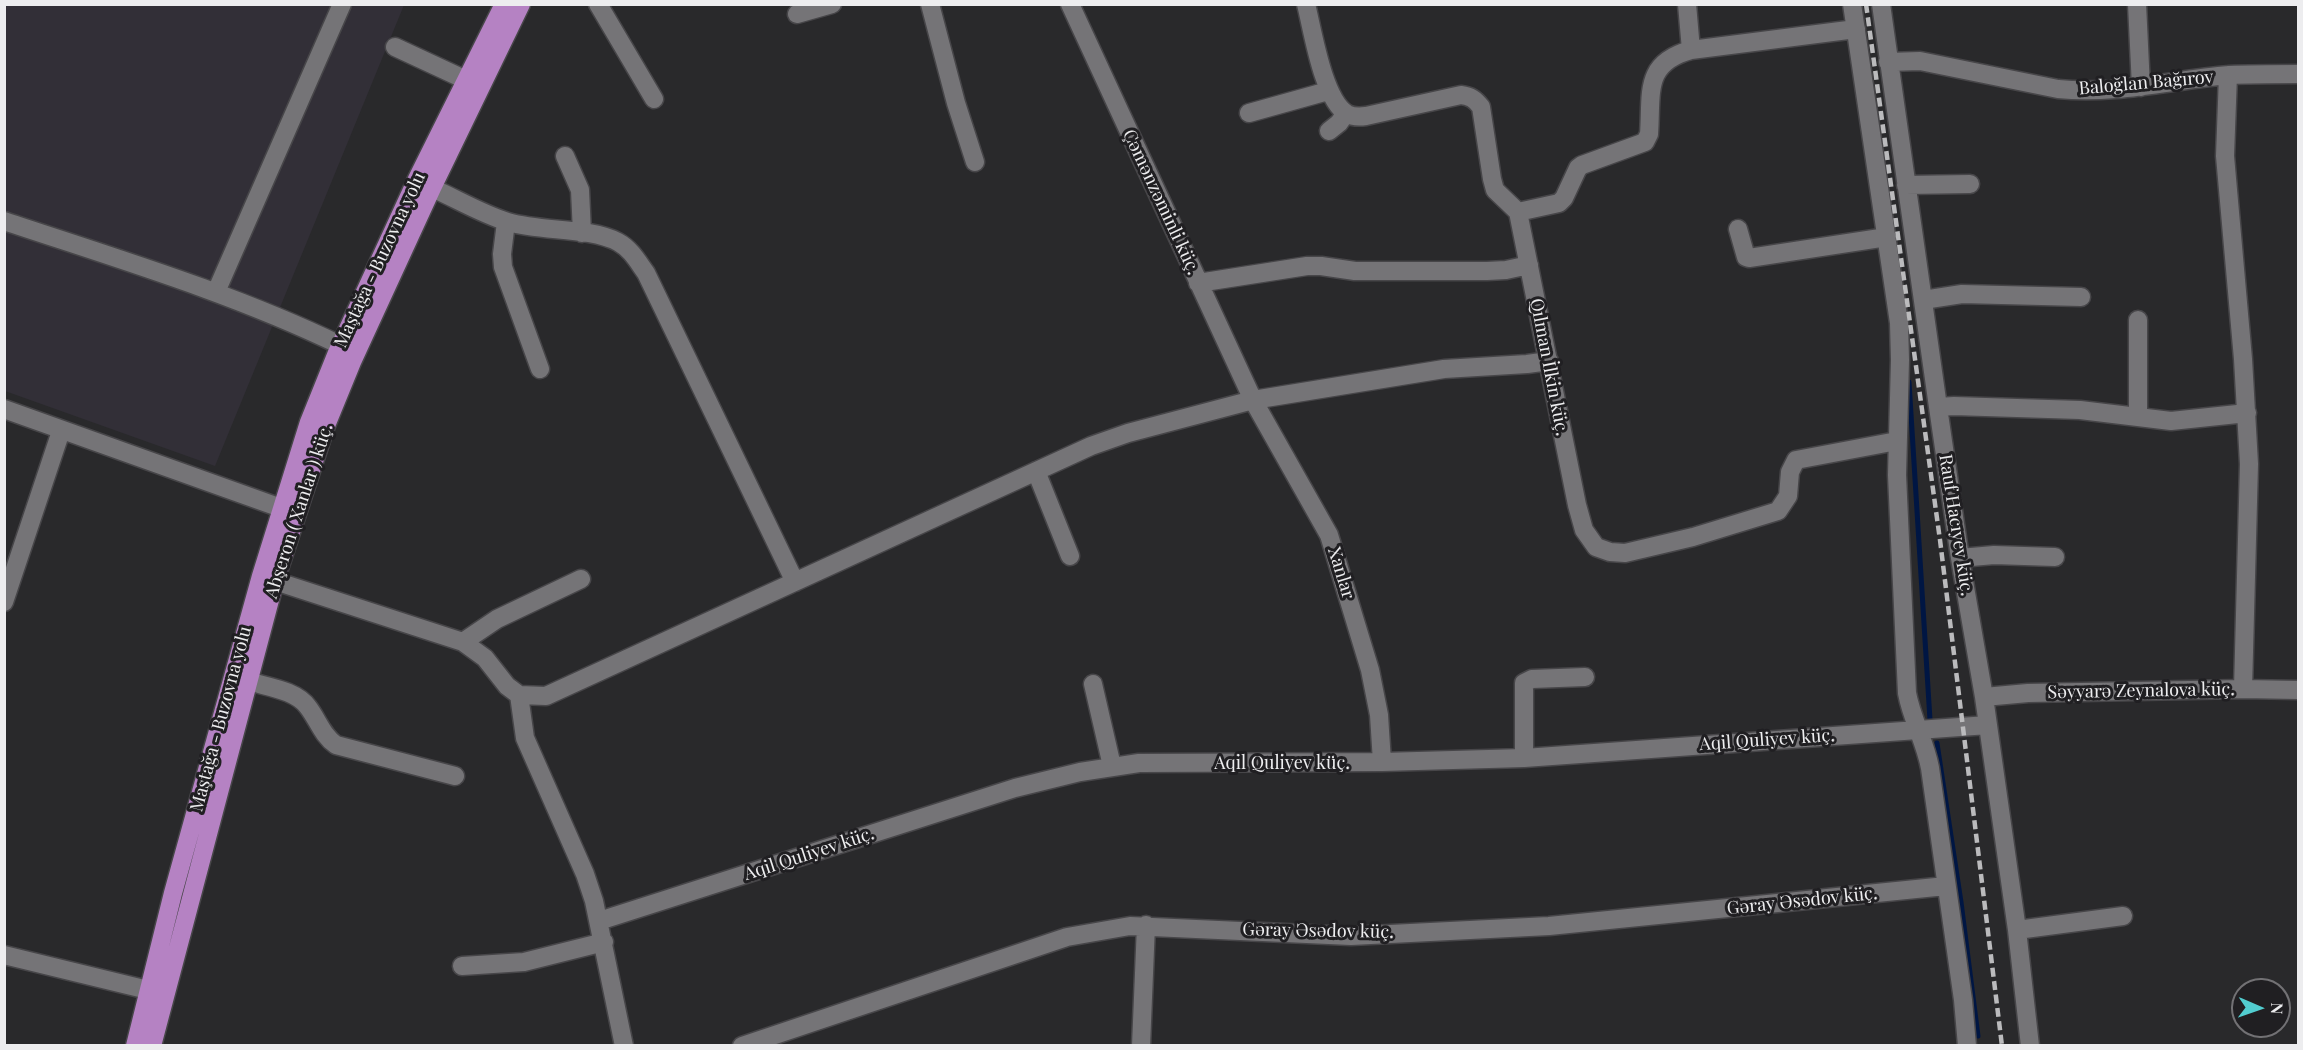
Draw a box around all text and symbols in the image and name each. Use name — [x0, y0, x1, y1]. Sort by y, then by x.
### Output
street label: Baloğlan Bağırov — [2078, 66, 2214, 100]
street label: Çəmənzəminli küç. — [1118, 126, 1204, 278]
street label: Maştağa - Buzovna yolu — [330, 169, 430, 351]
street label: Qılman İlkin küç. — [1525, 297, 1573, 437]
street label: Abşeron ( Xanlar ) küç. — [261, 421, 337, 601]
street label: Rauf Hacıyev küç. — [1934, 453, 1978, 597]
street label: Xanlar — [1323, 544, 1359, 602]
street label: Maştağa - Buzovna yolu — [186, 624, 256, 814]
street label: Səyyarə Zeynalova küç. — [2047, 679, 2235, 703]
street label: Aqil Quliyev küç. — [1699, 725, 1835, 755]
street label: Aqil Quliyev küç. — [1214, 752, 1350, 774]
street label: Aqil Quliyev küç. — [741, 823, 877, 885]
street label: Gəray Əsədov küç. — [1726, 882, 1878, 920]
street label: Gəray Əsədov küç. — [1242, 919, 1394, 943]
north arrow — [2231, 978, 2291, 1038]
text: N — [2267, 1002, 2288, 1015]

